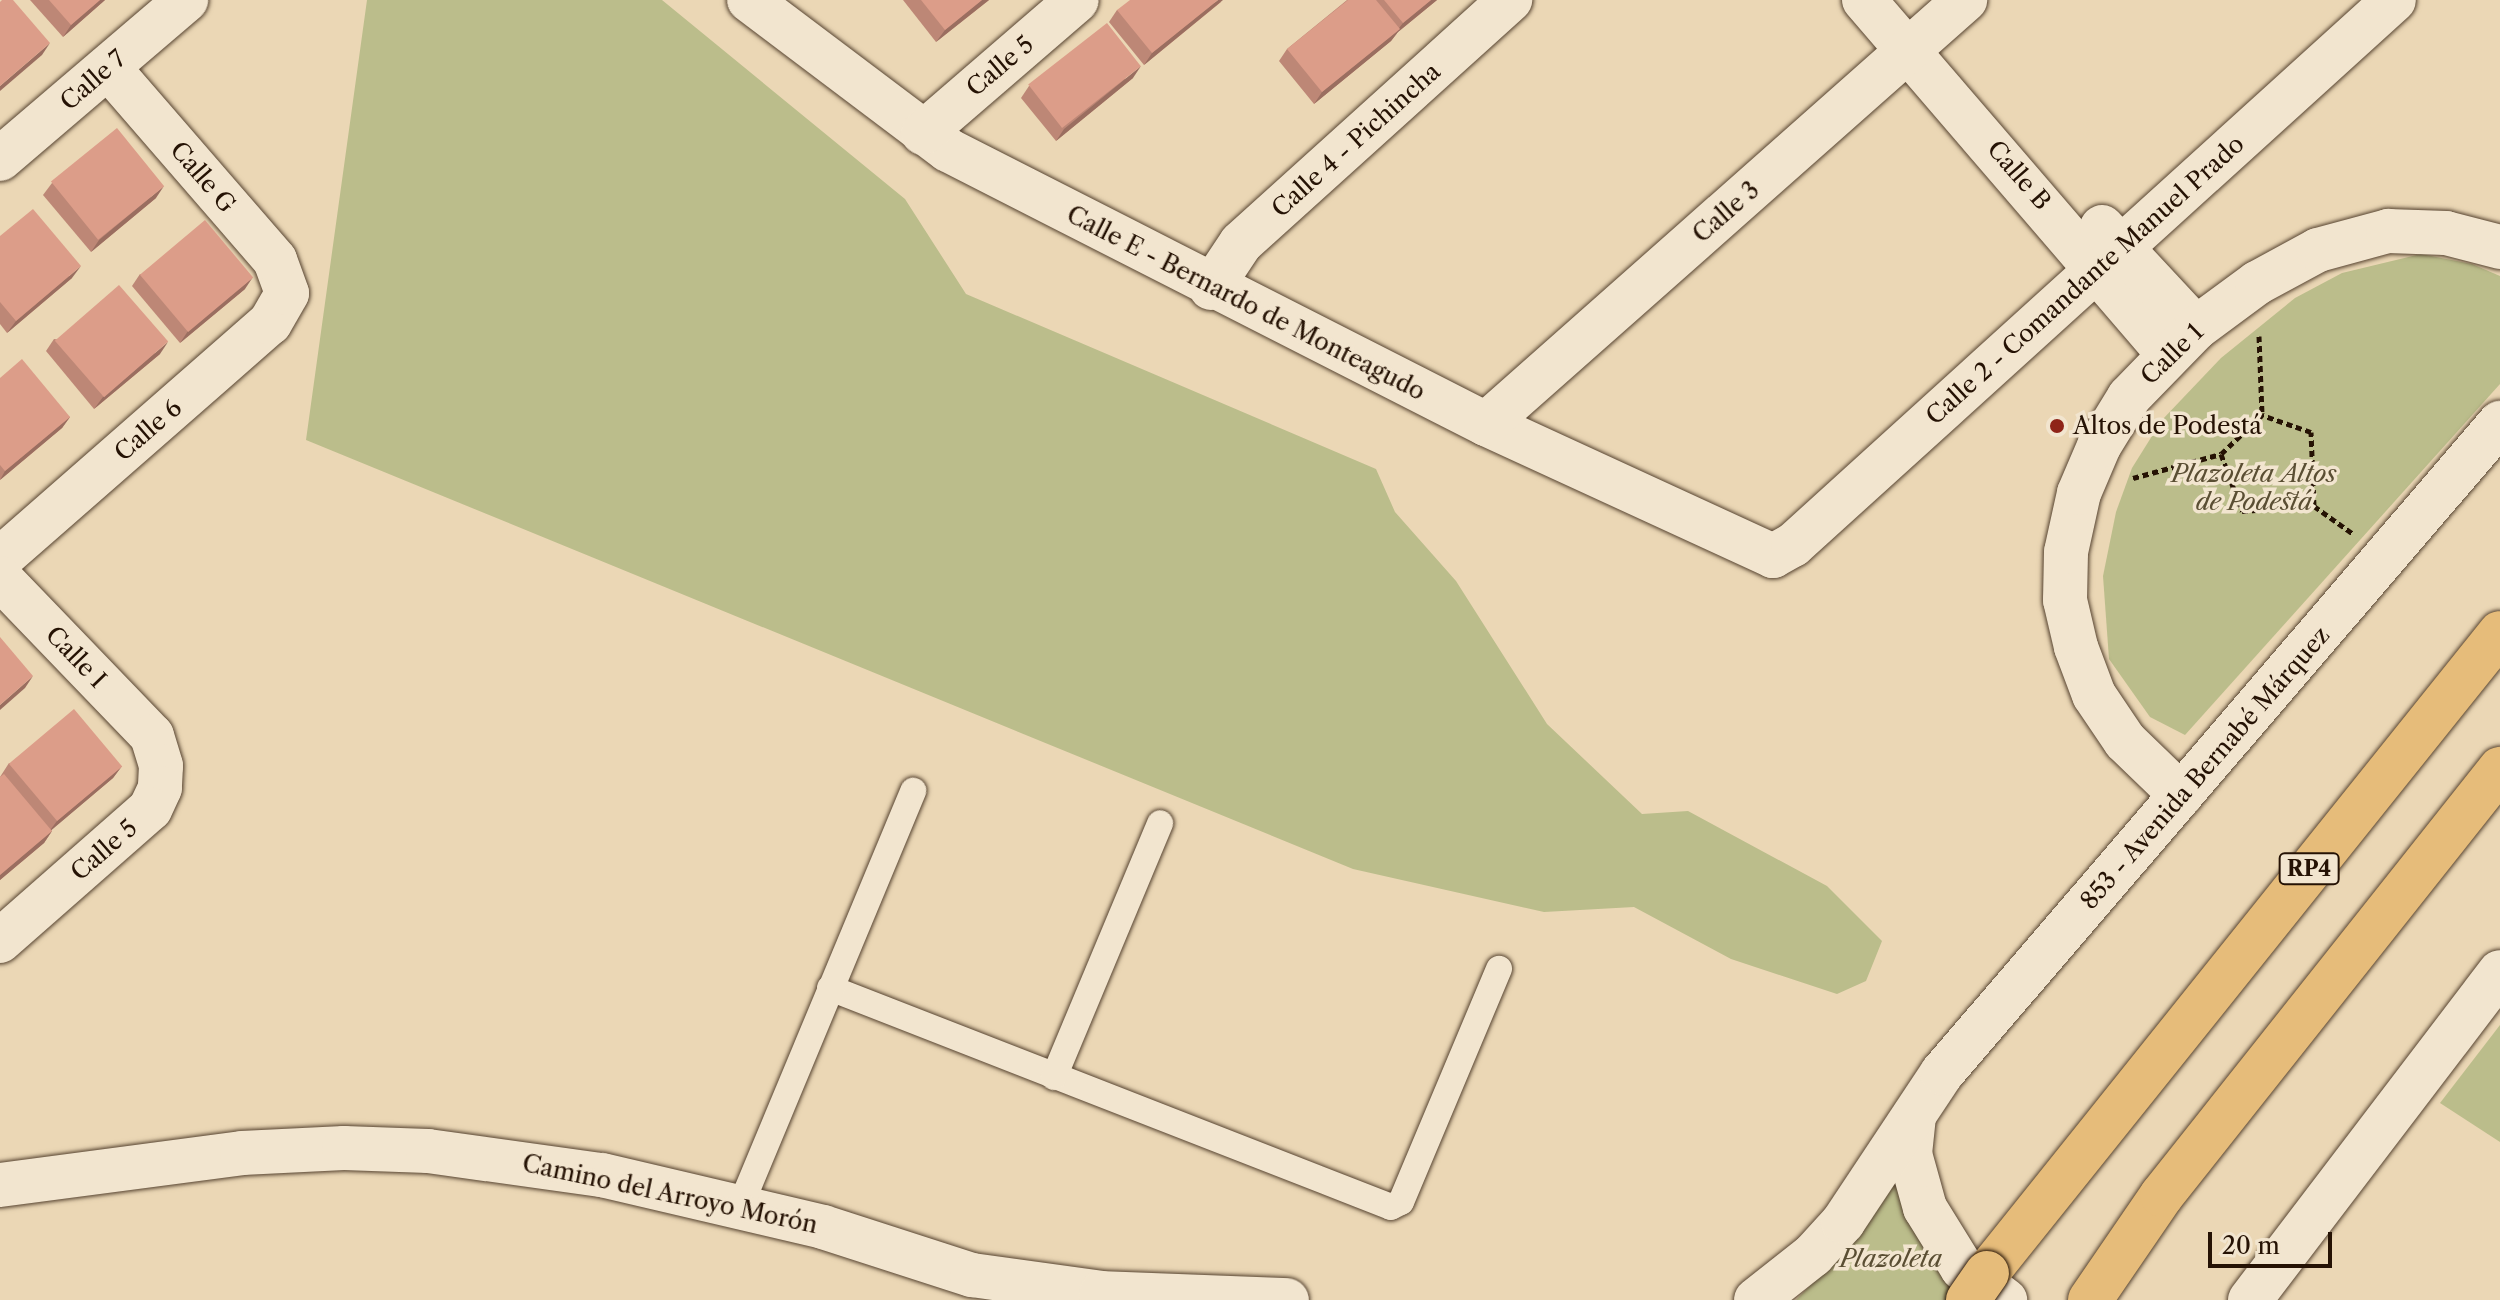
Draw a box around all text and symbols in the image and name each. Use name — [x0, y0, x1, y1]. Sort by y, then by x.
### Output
street label: Calle 5 — [961, 30, 1039, 102]
street label: Calle 7 — [54, 44, 132, 116]
street label: Calle 4 - Pichincha — [1266, 57, 1446, 223]
street label: Calle 2 - Comandante Manuel Prado — [1920, 129, 2250, 431]
street label: Calle B — [1981, 135, 2057, 215]
street label: Calle G — [164, 136, 242, 218]
street label: Calle 3 — [1687, 175, 1765, 249]
street label: Calle E - Bernardo de Monteagudo — [1062, 200, 1430, 406]
street label: Calle 1 — [2135, 317, 2209, 391]
street label: Calle 6 — [109, 393, 187, 467]
place label: Altos de Podestá — [2073, 412, 2262, 440]
marker: Altos de Podestá — [2048, 417, 2066, 435]
park label: Plazoleta Altos de Podestá — [2172, 460, 2336, 516]
street label: Calle I — [40, 620, 112, 694]
street label: 853 - Avenida Bernabé Márquez — [2074, 620, 2336, 916]
street label: Calle 5 — [65, 813, 143, 887]
road number: RP4 — [2277, 851, 2341, 887]
street label: Camino del Arroyo Morón — [519, 1149, 821, 1239]
scale bar — [2212, 1216, 2336, 1266]
text: 20 m — [2222, 1231, 2280, 1260]
park label: Plazoleta — [1840, 1245, 1942, 1273]

